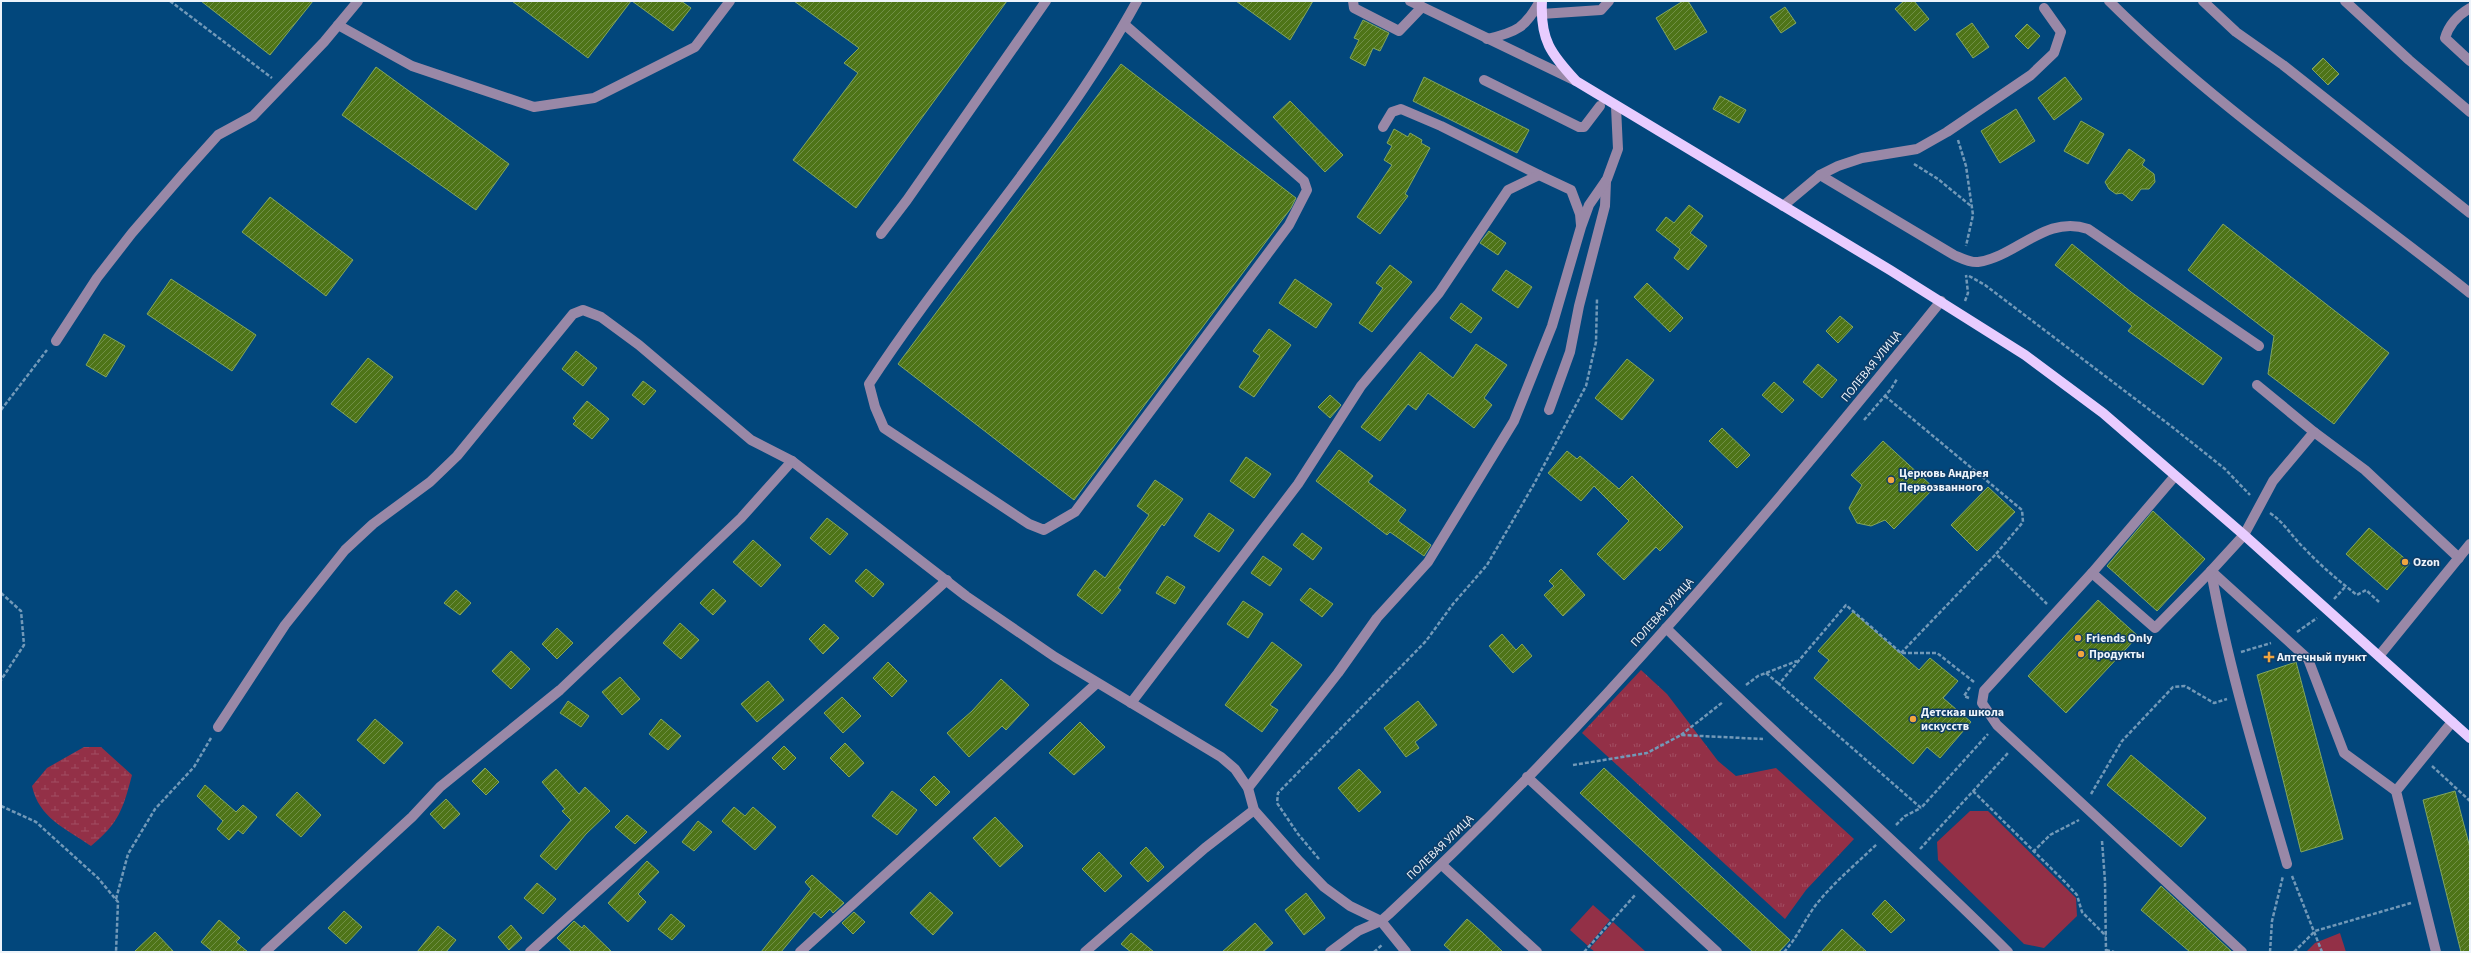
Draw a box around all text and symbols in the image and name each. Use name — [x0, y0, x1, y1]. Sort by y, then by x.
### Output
street label: ПОЛЕВАЯ УЛИЦА — [1837, 327, 1906, 406]
place label: Церковь Андрея Первозванного — [1899, 465, 1989, 496]
marker: Церковь Андрея Первозванного — [1886, 475, 1896, 485]
place label: Ozon — [2413, 554, 2440, 571]
marker: Ozon — [2400, 557, 2410, 567]
street label: ПОЛЕВАЯ УЛИЦА — [1627, 574, 1698, 651]
place label: Friends Only — [2086, 630, 2153, 647]
marker: Friends Only — [2073, 633, 2083, 643]
place label: Продукты — [2089, 646, 2145, 663]
marker: Продукты — [2076, 649, 2086, 659]
place label: Аптечный пункт — [2276, 649, 2367, 666]
marker: Аптечный пункт — [2264, 652, 2274, 662]
place label: Детская школа искусств — [1921, 704, 2004, 735]
marker: Детская школа искусств — [1908, 714, 1918, 724]
street label: ПОЛЕВАЯ УЛИЦА — [1403, 811, 1478, 884]

